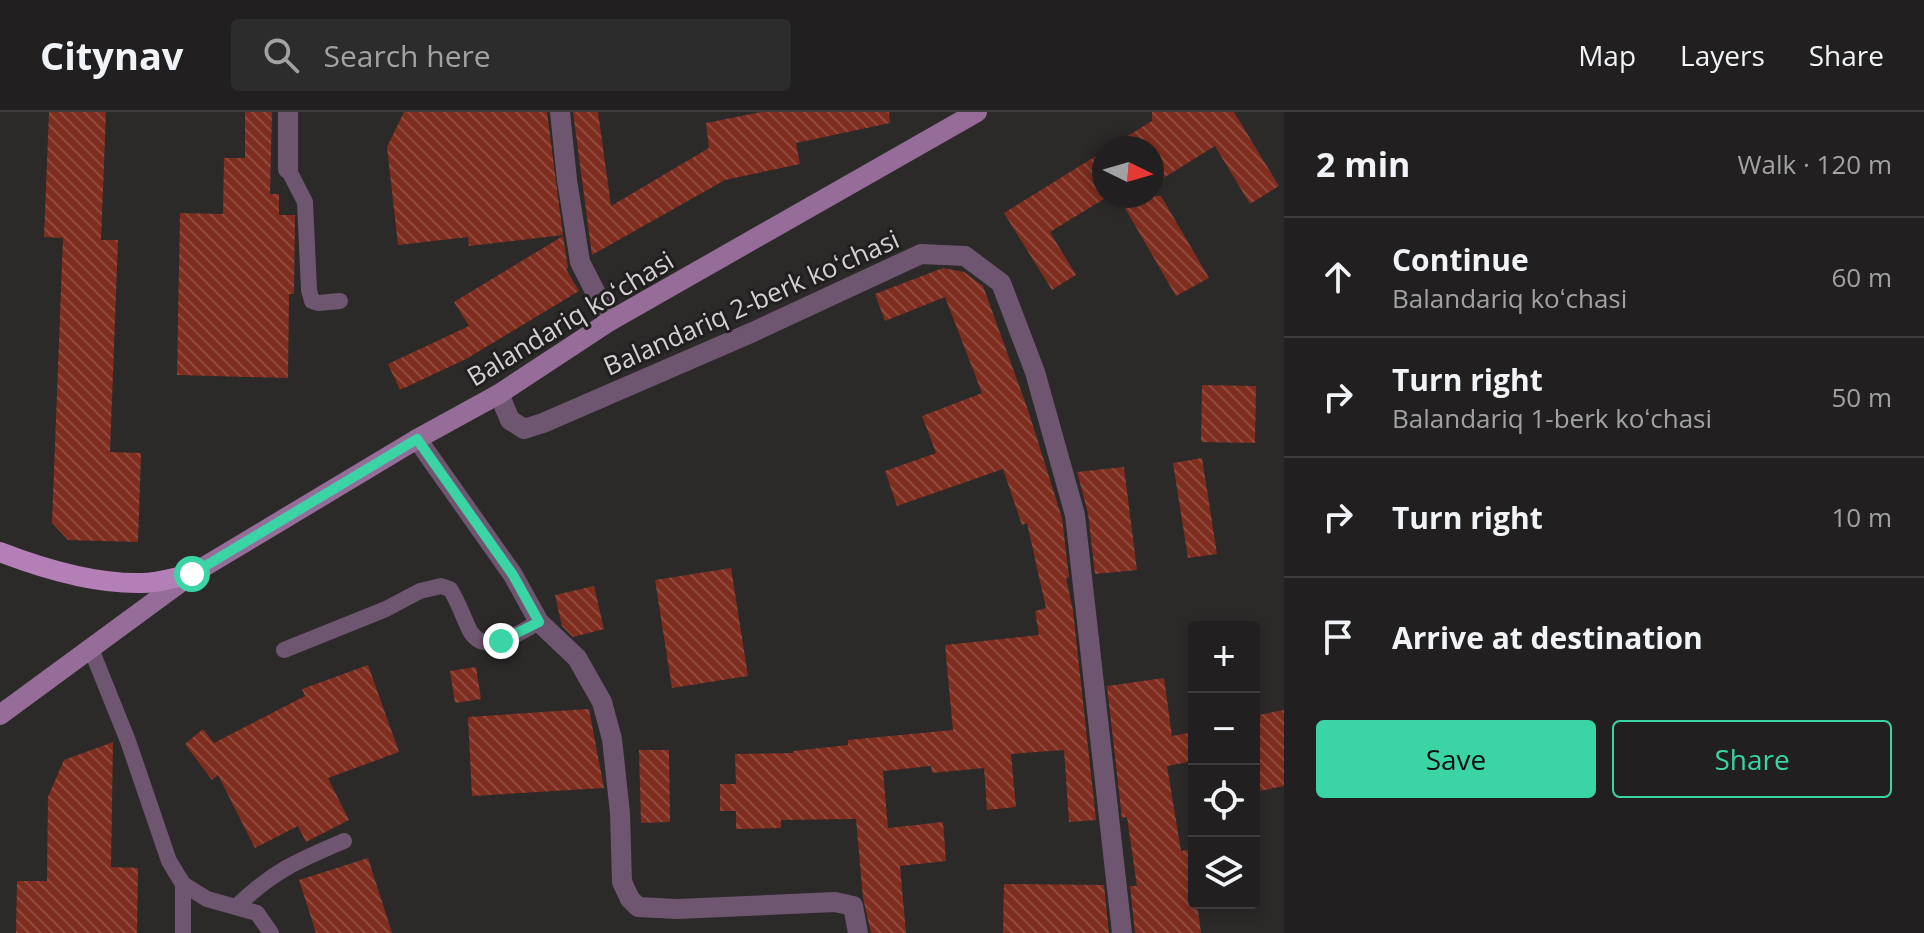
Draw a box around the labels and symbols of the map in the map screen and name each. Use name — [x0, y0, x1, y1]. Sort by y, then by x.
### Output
north arrow — [1092, 136, 1164, 208]
street label: Balandariq 2-berk koʻchasi — [597, 220, 905, 384]
street label: Balandariq koʻchasi — [460, 242, 680, 394]
route start — [174, 556, 210, 592]
route end — [483, 623, 519, 659]

